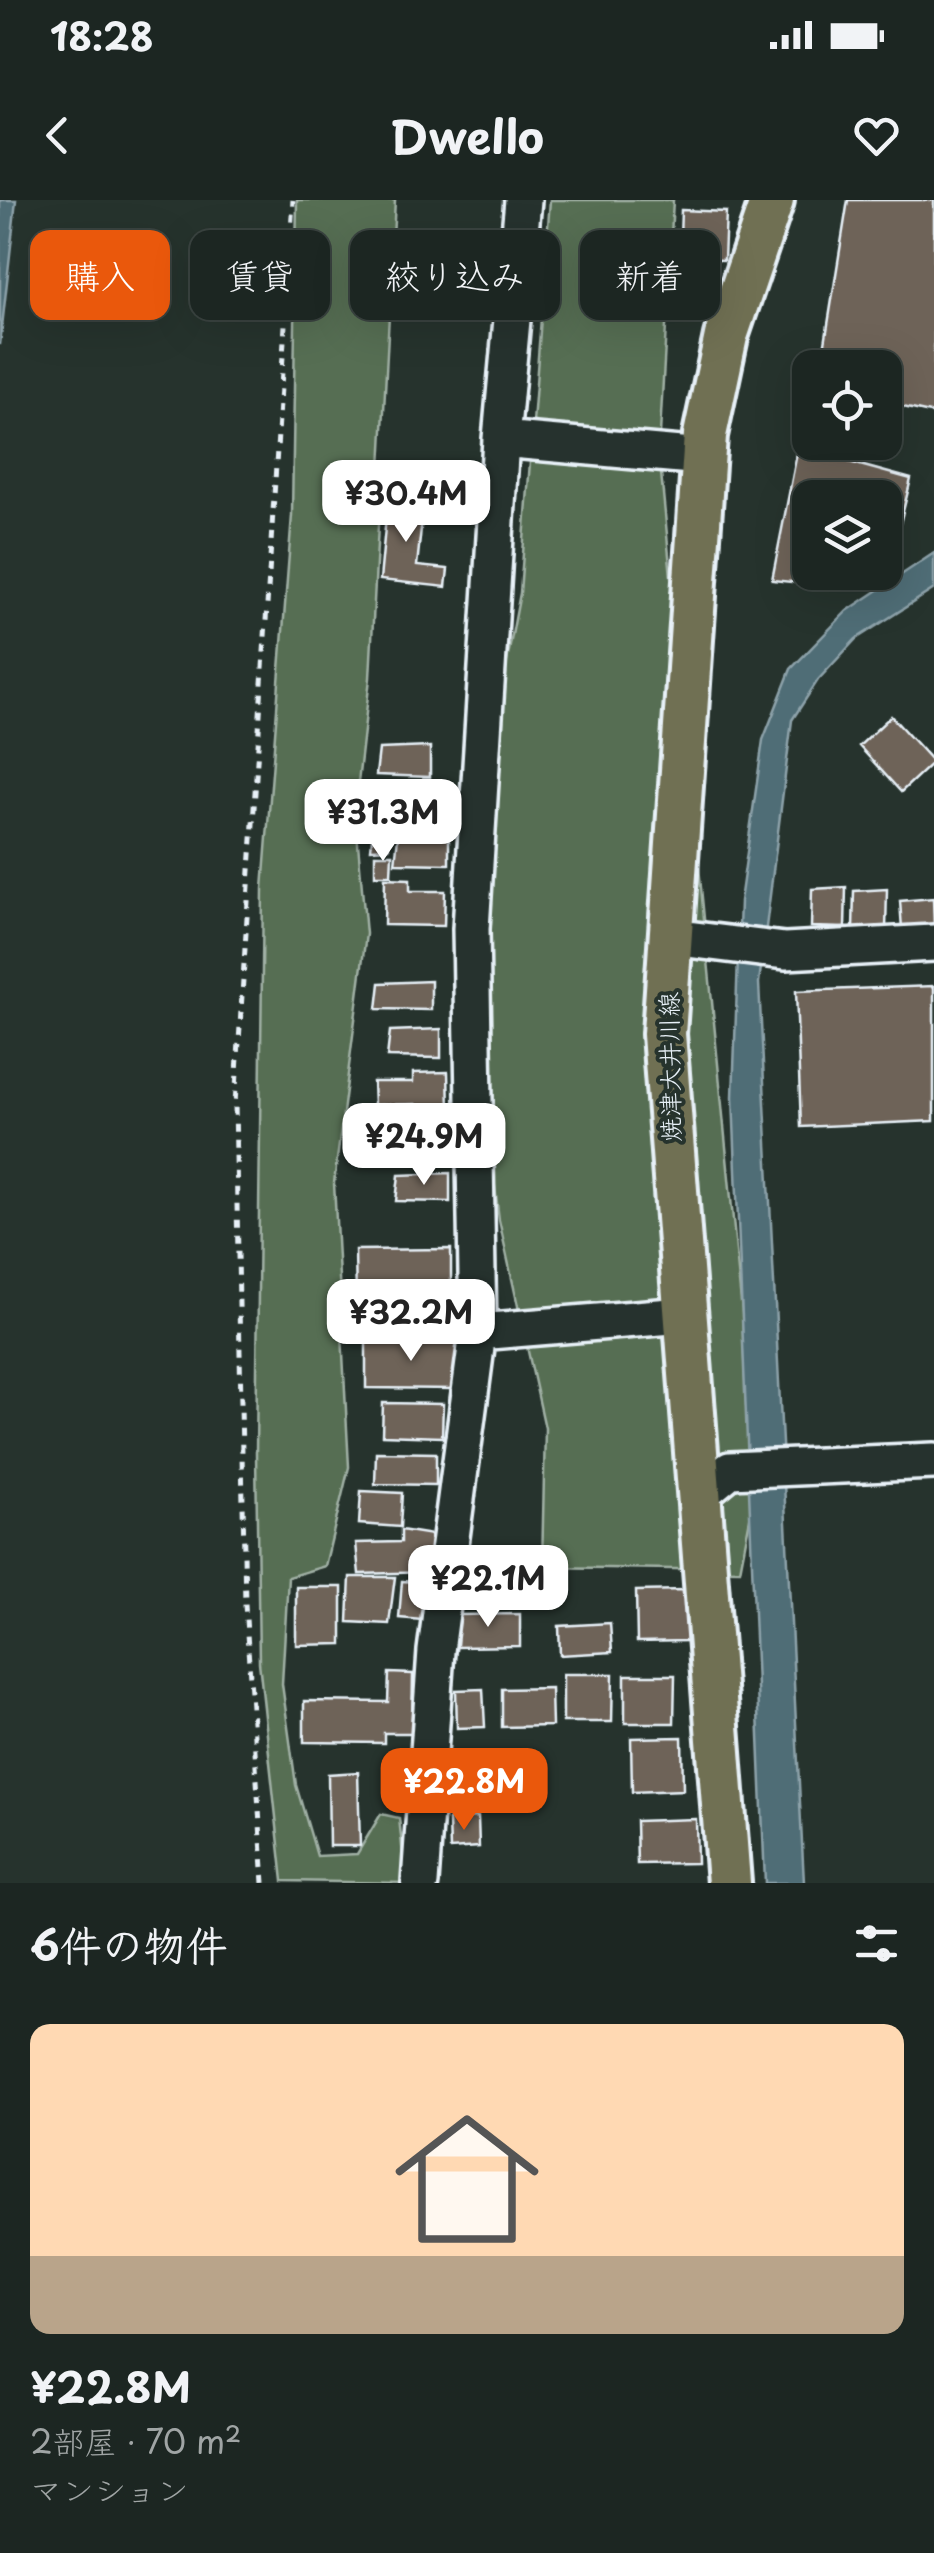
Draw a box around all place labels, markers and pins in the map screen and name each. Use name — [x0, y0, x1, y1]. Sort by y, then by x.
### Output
pin: ¥30.4M — [325, 460, 487, 545]
pin: ¥31.3M — [302, 779, 464, 864]
pin: ¥24.9M — [343, 1103, 505, 1188]
pin: ¥32.2M — [330, 1279, 492, 1364]
pin: ¥22.1M — [407, 1545, 569, 1630]
pin: ¥22.8M — [383, 1748, 545, 1833]

